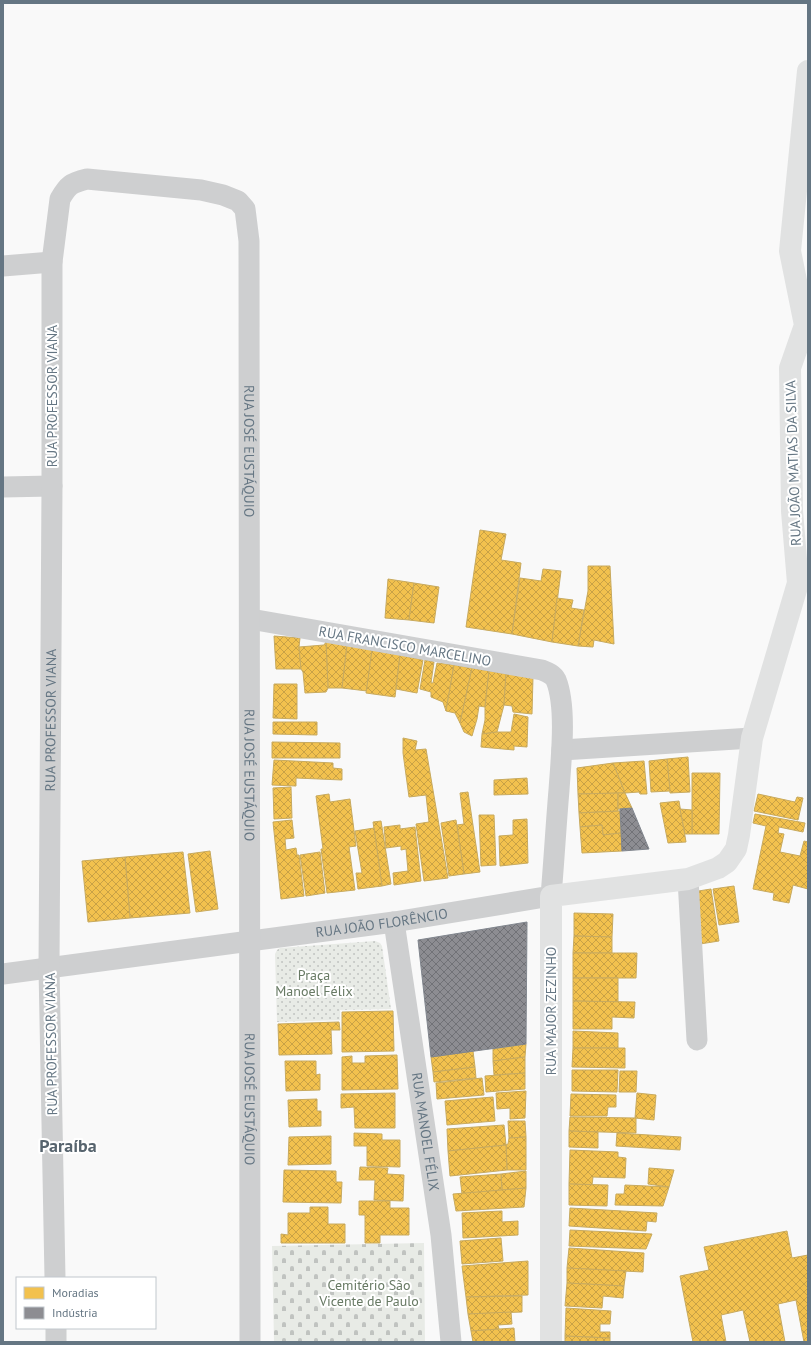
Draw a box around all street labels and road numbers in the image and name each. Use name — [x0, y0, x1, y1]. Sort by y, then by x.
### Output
street label: RUA PROFESSOR VIANA — [43, 324, 61, 467]
street label: RUA JOÃO MATIAS DA SILVA — [781, 379, 805, 546]
street label: RUA JOSÉ EUSTÁQUIO — [240, 385, 258, 517]
street label: RUA FRANCISCO MARCELINO — [317, 622, 493, 670]
street label: RUA PROFESSOR VIANA — [41, 648, 60, 791]
street label: RUA JOSÉ EUSTÁQUIO — [240, 709, 259, 841]
street label: RUA JOÃO FLORÊNCIO — [314, 904, 449, 941]
street label: RUA MAJOR ZEZINHO — [542, 947, 560, 1075]
street label: RUA PROFESSOR VIANA — [41, 972, 61, 1115]
street label: RUA JOSÉ EUSTÁQUIO — [241, 1033, 259, 1165]
street label: RUA MANOEL FÉLIX — [408, 1071, 443, 1193]

